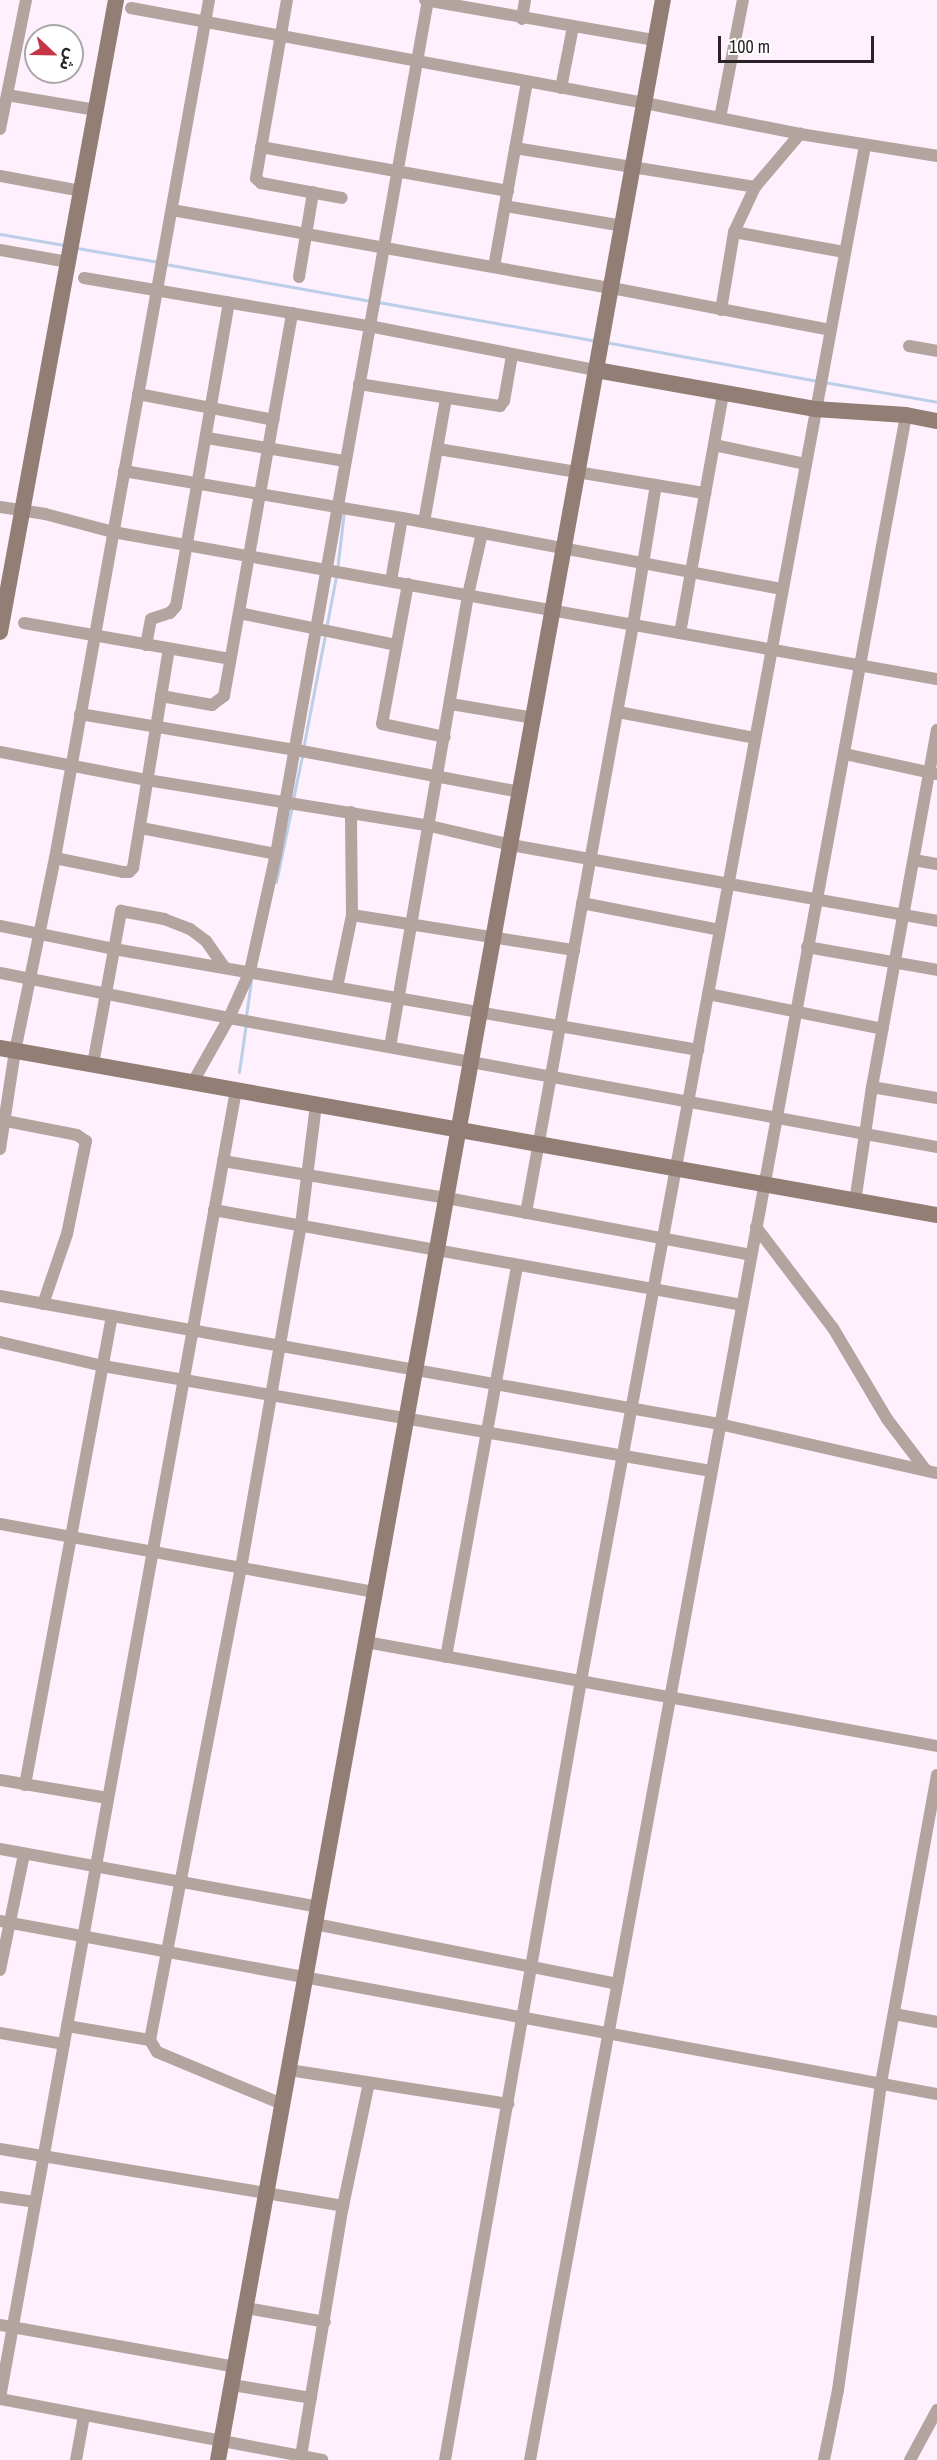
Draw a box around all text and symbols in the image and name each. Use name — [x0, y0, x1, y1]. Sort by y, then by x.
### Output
north arrow — [24, 24, 84, 84]
scale bar — [721, 24, 877, 62]
text: 100 m — [729, 34, 770, 59]
text: ش — [55, 46, 83, 74]

